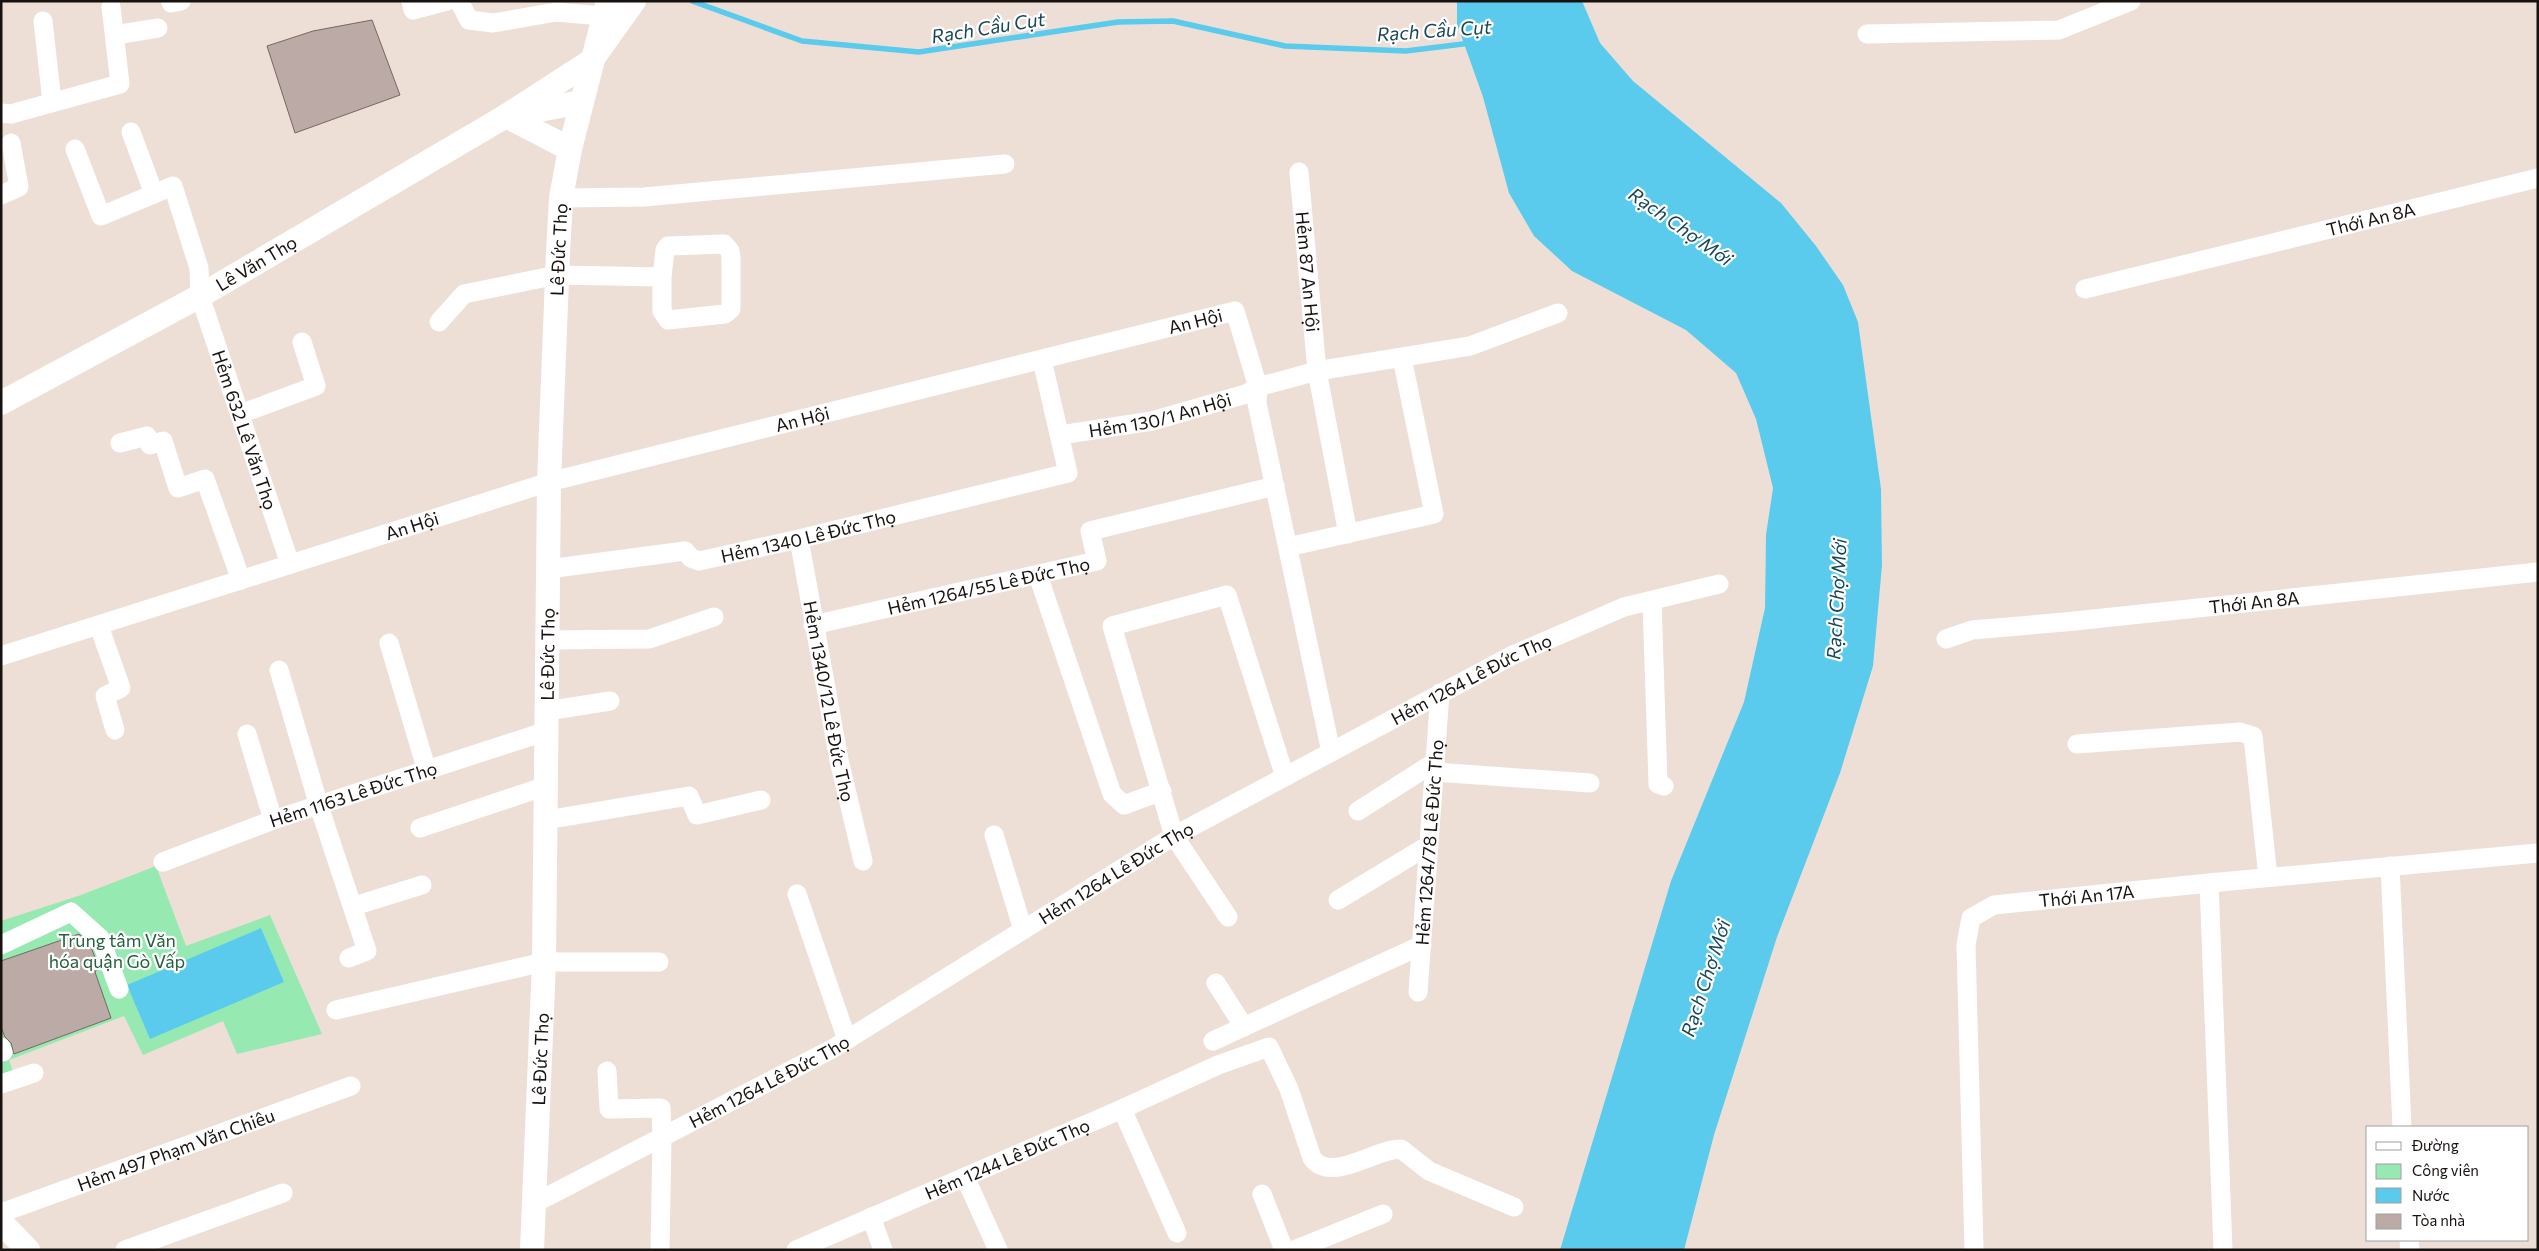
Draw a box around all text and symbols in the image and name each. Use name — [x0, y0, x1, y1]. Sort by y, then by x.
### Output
water label: Rạch Cầu Cụt — [929, 6, 1048, 47]
water label: Rạch Cầu Cụt — [1376, 14, 1493, 45]
water label: Rạch Chợ Mới — [1625, 182, 1738, 271]
street label: Thới An 8A — [2324, 198, 2417, 240]
street label: Lê Đức Thọ — [545, 202, 572, 296]
street label: Hẻm 87 An Hội — [1292, 210, 1324, 333]
street label: Lê Văn Thọ — [212, 231, 301, 295]
street label: An Hội — [1166, 304, 1225, 338]
street label: Hẻm 632 Lê Văn Thọ — [208, 347, 282, 512]
street label: Hẻm 130/1 An Hội — [1087, 388, 1234, 441]
street label: An Hội — [773, 402, 832, 436]
street label: Hẻm 1340 Lê Đức Thọ — [719, 505, 898, 567]
street label: An Hội — [382, 507, 441, 544]
water label: Rạch Chợ Mới — [1821, 537, 1851, 660]
street label: Hẻm 1264/55 Lê Đức Thọ — [885, 552, 1092, 619]
street label: Thới An 8A — [2208, 586, 2300, 618]
street label: Hẻm 1340/12 Lê Đức Thọ — [799, 599, 860, 804]
street label: Lê Đức Thọ — [536, 608, 559, 701]
street label: Hẻm 1264 Lê Đức Thọ — [1387, 629, 1555, 729]
street label: Hẻm 1264/78 Lê Đức Thọ — [1410, 739, 1448, 946]
street label: Hẻm 1163 Lê Đức Thọ — [266, 756, 440, 831]
street label: Hẻm 1264 Lê Đức Thọ — [1034, 817, 1197, 929]
street label: Thới An 17A — [2038, 880, 2135, 911]
water label: Rạch Chợ Mới — [1675, 916, 1735, 1039]
park label: Trung tâm Văn hóa quận Gò Vấp — [49, 929, 185, 972]
street label: Lê Đức Thọ — [527, 1012, 553, 1106]
street label: Hẻm 1264 Lê Đức Thọ — [685, 1030, 853, 1132]
street label: Hẻm 497 Phạm Văn Chiêu — [74, 1104, 278, 1195]
street label: Hẻm 1244 Lê Đức Thọ — [921, 1113, 1093, 1204]
legend — [2366, 1126, 2529, 1241]
text: Đường — [2411, 1136, 2459, 1154]
text: Công viên — [2412, 1161, 2479, 1179]
text: Nước — [2412, 1186, 2450, 1204]
text: Tòa nhà — [2412, 1211, 2465, 1229]

